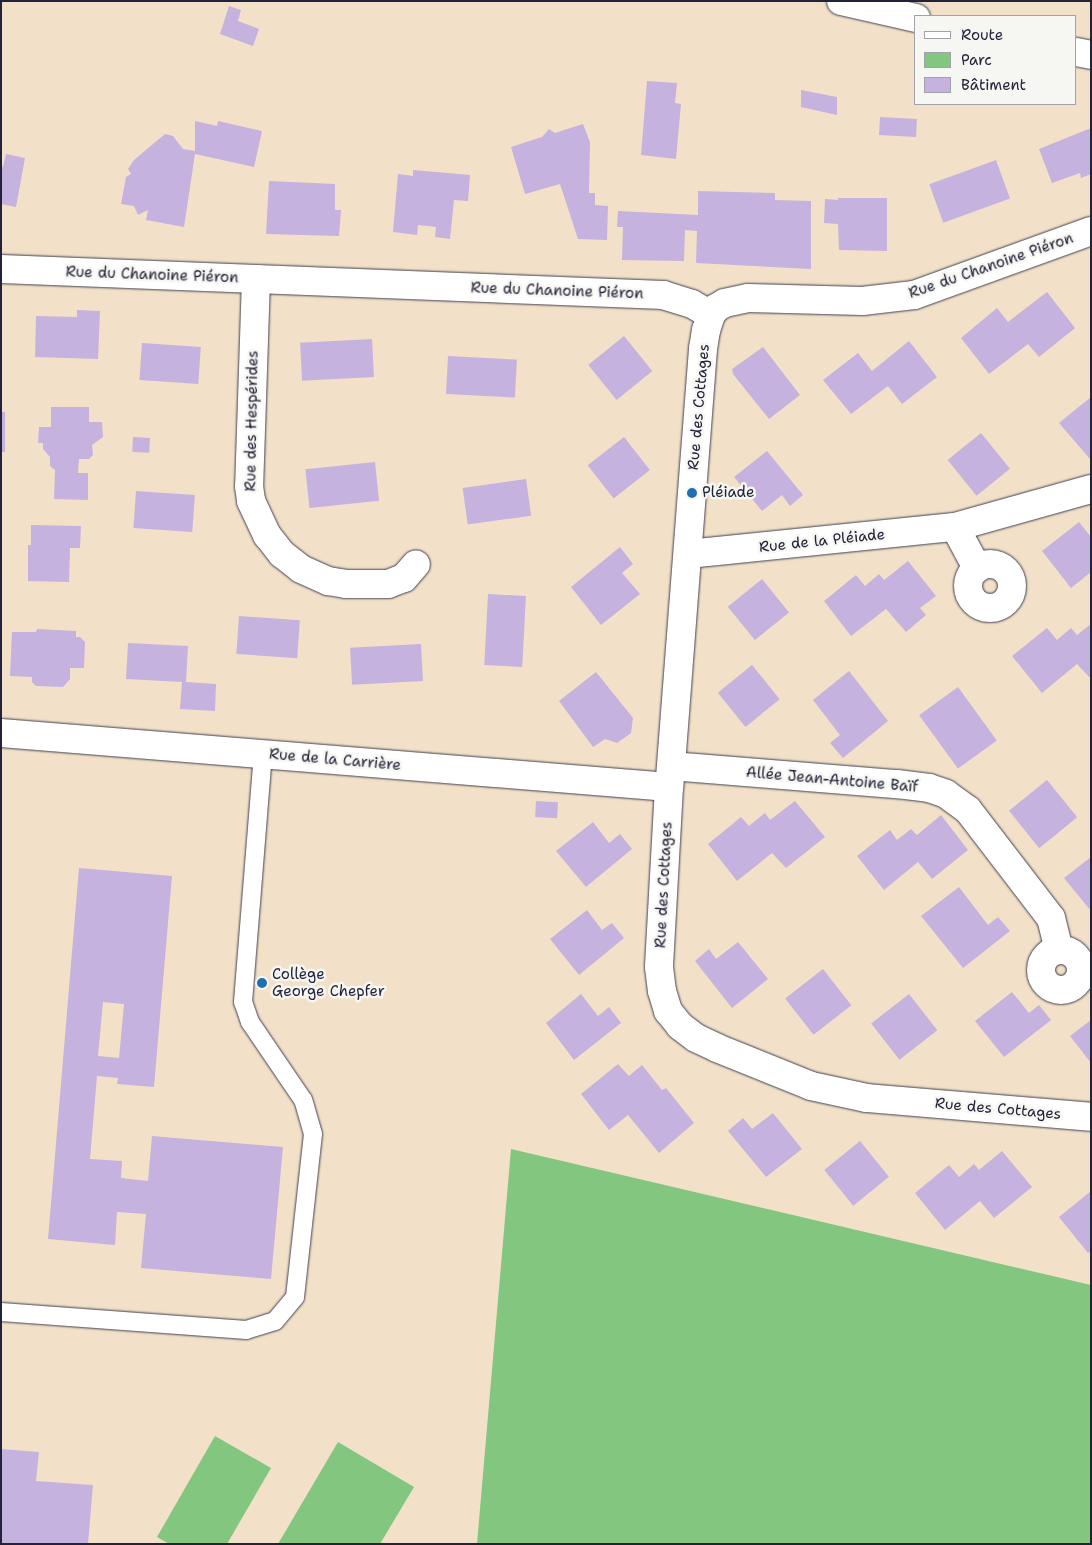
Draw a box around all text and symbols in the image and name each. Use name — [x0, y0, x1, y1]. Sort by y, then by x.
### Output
legend — [914, 15, 1077, 105]
text: Route — [961, 25, 1003, 45]
text: Parc — [961, 50, 992, 70]
text: Bâtiment — [961, 75, 1026, 95]
street label: Rue du Chanoine Piéron — [906, 229, 1076, 303]
street label: Rue du Chanoine Piéron — [65, 263, 239, 287]
street label: Rue du Chanoine Piéron — [470, 279, 644, 303]
street label: Rue des Cottages — [685, 343, 713, 471]
street label: Rue des Hespérides — [242, 350, 262, 492]
place label: Pléiade — [702, 484, 754, 502]
marker: Pléiade — [686, 487, 698, 499]
street label: Rue de la Pléiade — [758, 525, 886, 557]
street label: Rue de la Carrière — [268, 745, 402, 775]
street label: Allée Jean-Antoine Baïf — [745, 764, 919, 796]
street label: Rue des Cottages — [652, 821, 676, 949]
place label: Collège George Chepfer — [272, 965, 385, 1000]
marker: Collège George Chepfer — [256, 977, 268, 989]
street label: Rue des Cottages — [934, 1095, 1062, 1123]

